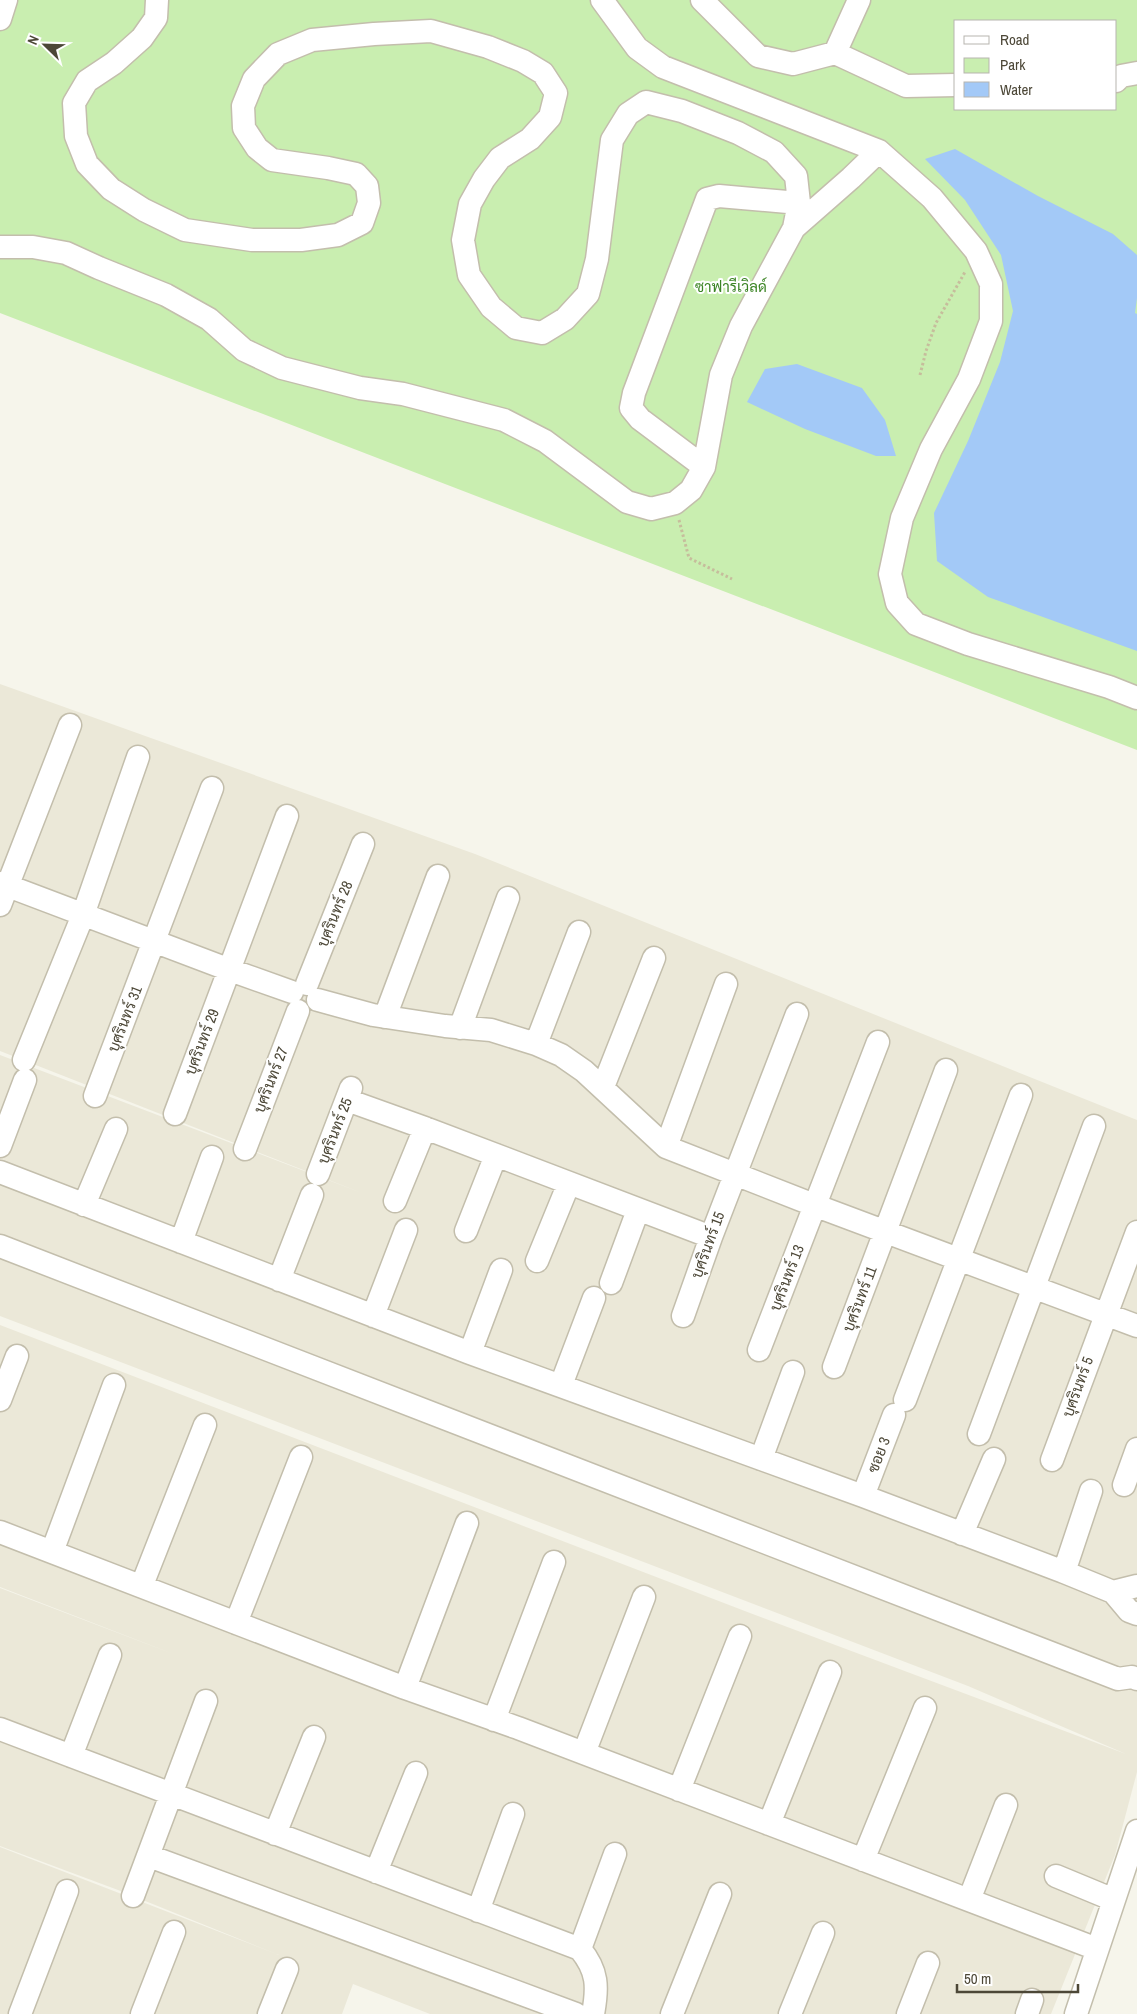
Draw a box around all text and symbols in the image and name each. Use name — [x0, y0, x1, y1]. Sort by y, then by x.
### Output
north arrow — [20, 20, 70, 70]
legend — [954, 20, 1117, 110]
text: Road — [1000, 29, 1029, 50]
text: N — [23, 33, 43, 47]
text: Park — [1000, 54, 1026, 75]
text: Water — [1000, 79, 1032, 100]
park label: ซาฟารีเวิลด์ — [695, 276, 767, 297]
street label: บุศรินทร์ 28 — [312, 877, 358, 950]
street label: บุศรินทร์ 31 — [102, 982, 148, 1056]
street label: บุศรินทร์ 29 — [179, 1005, 225, 1079]
street label: บุศรินทร์ 27 — [248, 1043, 294, 1117]
street label: บุศรินทร์ 25 — [312, 1094, 358, 1168]
street label: บุศรินทร์ 15 — [686, 1208, 730, 1282]
street label: บุศรินทร์ 13 — [764, 1241, 810, 1315]
street label: บุศรินทร์ 11 — [837, 1263, 883, 1335]
street label: บุศรินทร์ 5 — [1057, 1354, 1099, 1420]
street label: ซอย 3 — [862, 1434, 895, 1476]
scale bar — [957, 1962, 1078, 1994]
text: 50 m — [964, 1968, 991, 1989]

